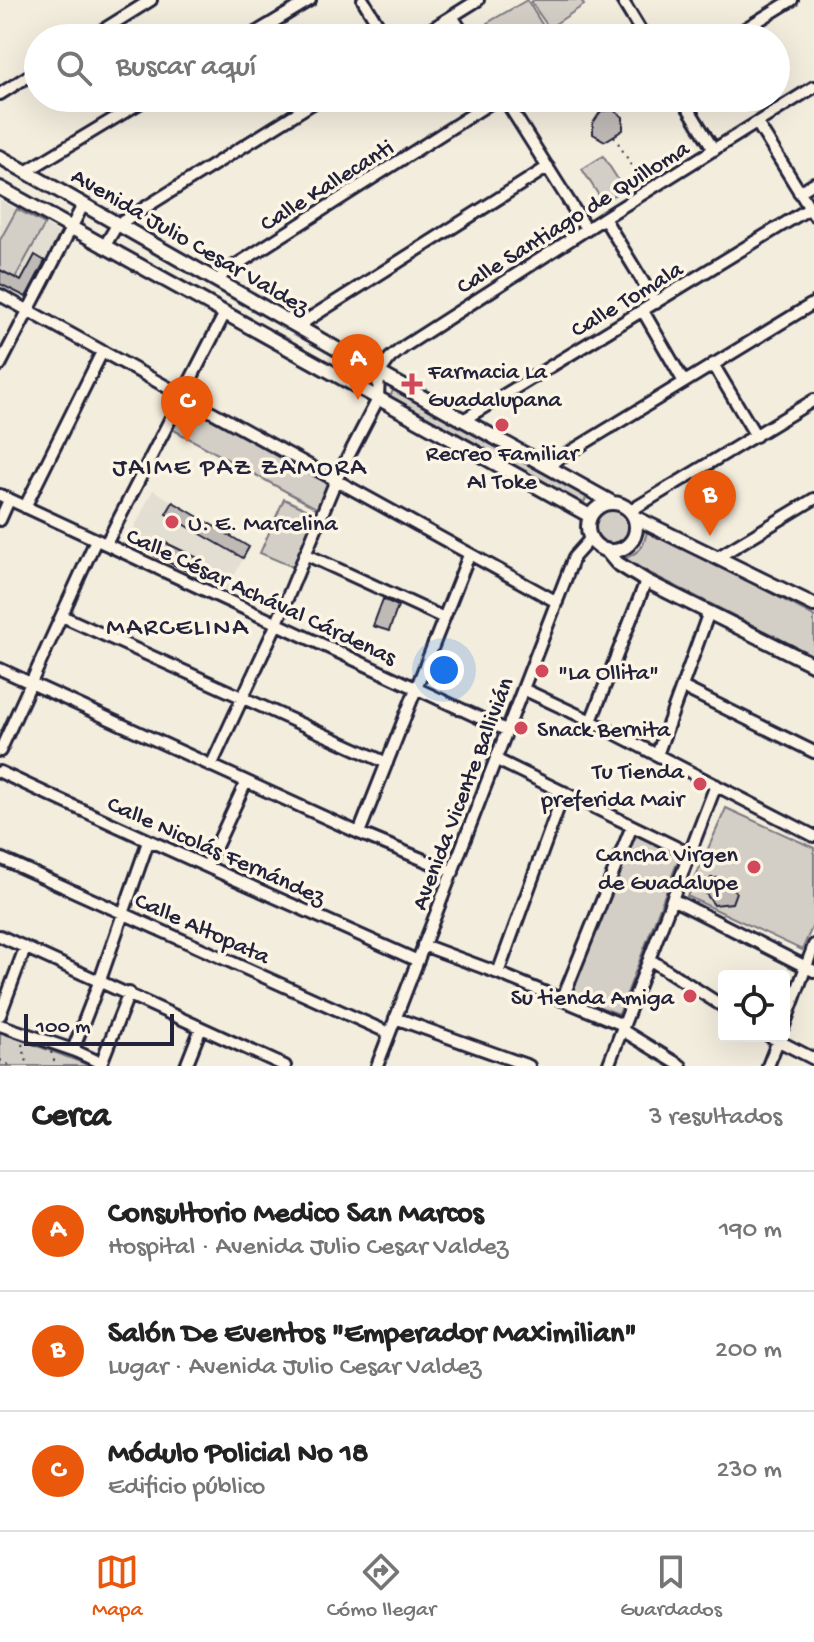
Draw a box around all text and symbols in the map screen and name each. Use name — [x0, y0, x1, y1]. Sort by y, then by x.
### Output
search box — [24, 24, 790, 112]
icon: search — [52, 46, 96, 90]
text: Buscar aquí — [116, 51, 256, 86]
street label: Calle Kallecanti — [256, 134, 400, 240]
street label: Calle Santiago de Quilloma — [452, 135, 696, 303]
street label: Avenida Julio Cesar Valdez — [65, 163, 315, 324]
street label: Calle Tomala — [566, 256, 690, 346]
pin: A — [332, 334, 384, 400]
place label: Farmacia La Guadalupana — [427, 359, 562, 416]
marker: Farmacia La Guadalupana — [403, 375, 421, 393]
pin: C — [161, 376, 213, 442]
marker: Recreo Familiar Al Toke — [493, 416, 511, 434]
place label: Recreo Familiar Al Toke — [426, 441, 581, 498]
district label: JAIME PAZ ZAMORA — [112, 454, 368, 485]
pin: B — [684, 470, 736, 536]
place label: U. E. Marcelina — [188, 511, 338, 540]
marker: U. E. Marcelina — [163, 513, 181, 531]
street label: Calle César Achával Cárdenas — [121, 523, 401, 674]
district label: MARCELINA — [106, 614, 250, 645]
your location — [424, 650, 464, 690]
place label: "La Ollita" — [558, 660, 659, 689]
marker: "La Ollita" — [533, 662, 551, 680]
street label: Avenida Vicente Ballivián — [406, 673, 522, 915]
place label: Snack Bernita — [537, 717, 671, 746]
marker: Snack Bernita — [512, 719, 530, 737]
place label: Tu Tienda preferida Mair — [540, 759, 687, 816]
marker: Tu Tienda preferida Mair — [691, 775, 709, 793]
street label: Calle Nicolás Fernández — [102, 791, 331, 914]
place label: Cancha Virgen de Guadalupe — [596, 842, 739, 899]
marker: Cancha Virgen de Guadalupe — [745, 858, 763, 876]
street label: Calle Altopata — [129, 887, 274, 973]
map controls — [718, 970, 790, 1042]
button: locate — [718, 970, 790, 1042]
place label: Su tienda Amiga — [511, 985, 675, 1014]
marker: Su tienda Amiga — [681, 987, 699, 1005]
scale bar — [24, 1010, 174, 1046]
text: 100 m — [36, 1015, 91, 1041]
text: Cerca — [32, 1098, 110, 1138]
text: 3 resultados — [649, 1103, 782, 1134]
text: Consultorio Medico San Marcos — [108, 1198, 484, 1233]
text: A — [50, 1216, 66, 1247]
text: 190 m — [719, 1216, 782, 1247]
text: Hospital · Avenida Julio Cesar Valdez — [108, 1233, 508, 1264]
text: Salón De Eventos "Emperador Maximilian" — [108, 1318, 637, 1353]
text: B — [51, 1336, 65, 1367]
text: 200 m — [715, 1336, 782, 1367]
text: Lugar · Avenida Julio Cesar Valdez — [108, 1353, 481, 1384]
text: Módulo Policial No 18 — [108, 1438, 368, 1473]
text: C — [51, 1456, 65, 1487]
text: 230 m — [716, 1456, 782, 1487]
text: Edificio público — [108, 1473, 265, 1504]
tab: Mapa — [92, 1550, 143, 1624]
tab: Cómo llegar — [327, 1550, 436, 1624]
tab: Guardados — [620, 1550, 722, 1624]

